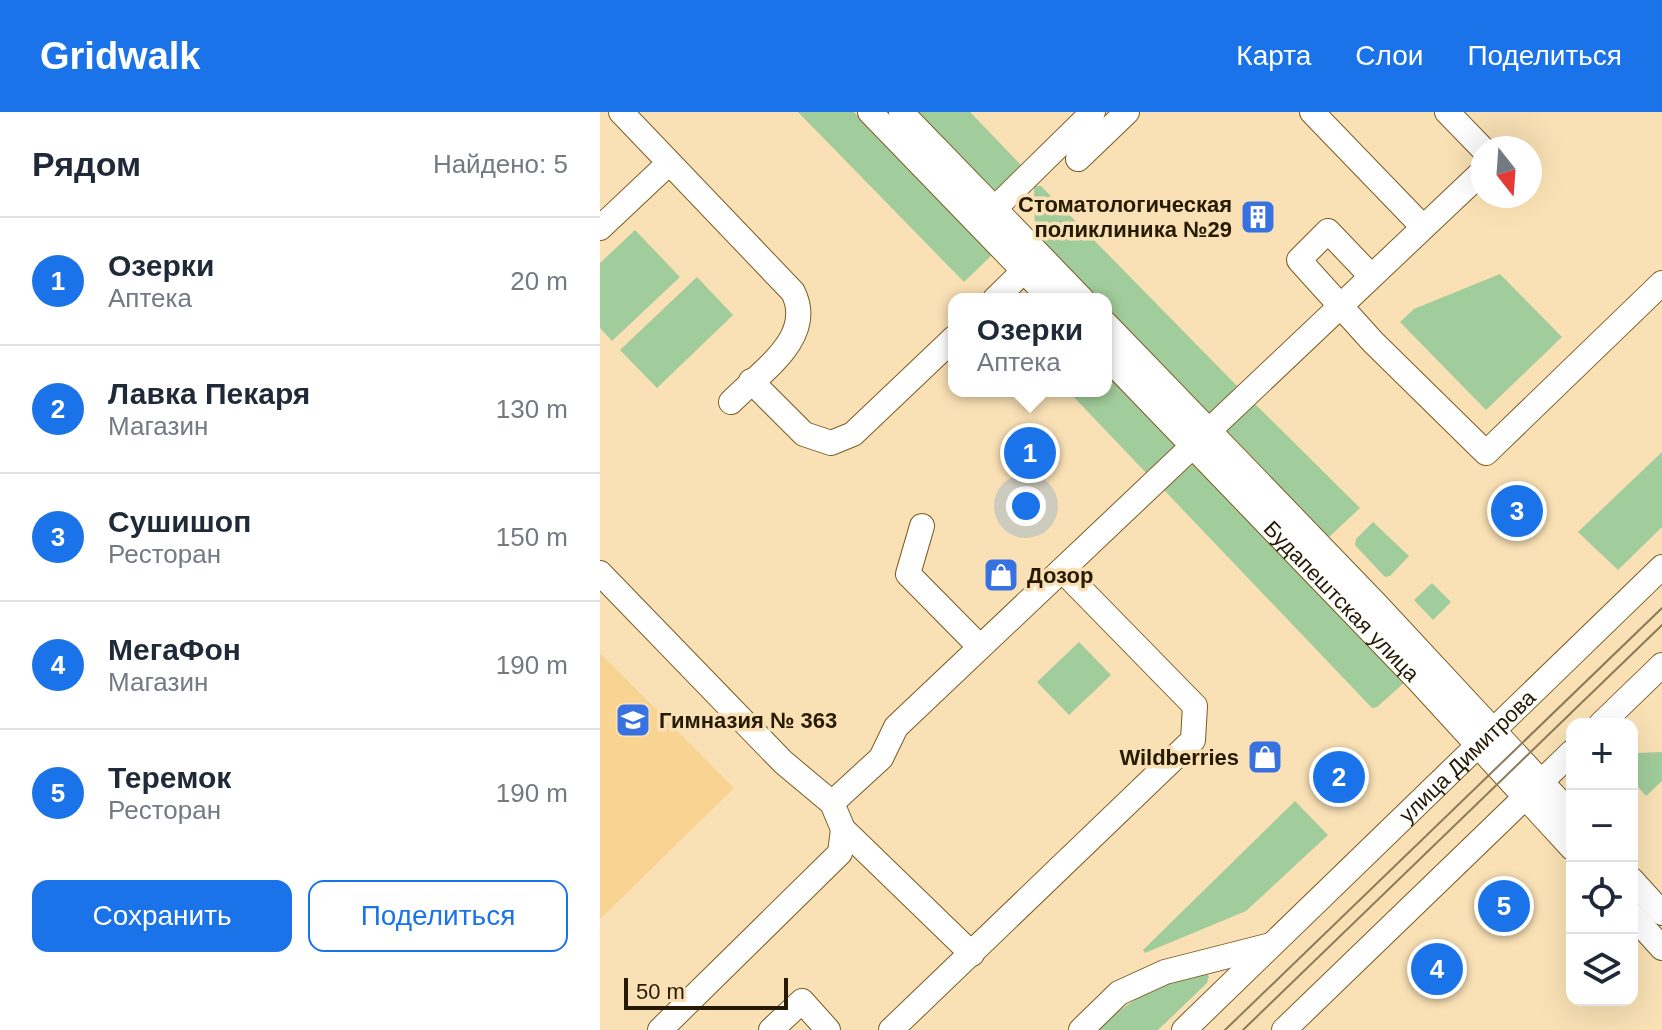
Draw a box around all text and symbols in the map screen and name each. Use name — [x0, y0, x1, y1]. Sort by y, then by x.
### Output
text: Gridwalk — [40, 35, 201, 77]
text: Карта — [1236, 40, 1311, 71]
text: Слои — [1355, 40, 1423, 71]
text: Поделиться — [1467, 40, 1622, 71]
north arrow — [1470, 136, 1542, 208]
text: Рядом — [32, 145, 141, 183]
text: Найдено: 5 — [433, 149, 568, 179]
place label: Стоматологическая поликлиника №29 — [1018, 192, 1232, 242]
building icon: Стоматологическая поликлиника №29 — [1239, 198, 1277, 236]
text: Озерки — [108, 249, 214, 282]
text: 1 — [51, 266, 65, 296]
text: 20 m — [510, 266, 568, 296]
text: Аптека — [108, 283, 192, 313]
popup — [948, 293, 1112, 397]
text: Озерки — [977, 313, 1083, 346]
text: Аптека — [977, 347, 1061, 377]
text: Лавка Пекаря — [108, 377, 310, 410]
text: 2 — [51, 394, 65, 424]
text: 130 m — [496, 394, 568, 424]
text: Магазин — [108, 411, 208, 441]
pin: 1 — [1004, 423, 1056, 483]
pin: 3 — [1491, 481, 1543, 541]
your location — [1006, 486, 1046, 526]
text: Сушишоп — [108, 505, 251, 538]
street label: Будапештская улица — [1259, 516, 1425, 687]
text: 3 — [51, 522, 65, 552]
text: 150 m — [496, 522, 568, 552]
text: Ресторан — [108, 539, 221, 569]
shop icon: Дозор — [982, 556, 1020, 594]
place label: Дозор — [1027, 563, 1093, 588]
text: МегаФон — [108, 633, 241, 666]
text: 4 — [51, 650, 65, 680]
text: 190 m — [496, 650, 568, 680]
text: Магазин — [108, 667, 208, 697]
street label: улица Димитрова — [1394, 684, 1541, 827]
school or university icon: Гимназия № 363 — [614, 701, 652, 739]
place label: Гимназия № 363 — [659, 708, 837, 733]
map controls — [1566, 718, 1638, 1006]
button: + — [1566, 718, 1638, 790]
shop icon: Wildberries — [1246, 738, 1284, 776]
place label: Wildberries — [1119, 745, 1239, 770]
pin: 2 — [1313, 747, 1365, 807]
text: Теремок — [108, 761, 231, 794]
text: 5 — [51, 778, 65, 808]
text: 190 m — [496, 778, 568, 808]
button: − — [1566, 790, 1638, 862]
text: Ресторан — [108, 795, 221, 825]
button: locate — [1566, 862, 1638, 934]
pin: 5 — [1478, 876, 1530, 936]
button: Сохранить — [32, 880, 292, 952]
button: Поделиться — [308, 880, 568, 952]
button: layers — [1566, 934, 1638, 1006]
pin: 4 — [1411, 939, 1463, 999]
scale bar — [624, 974, 788, 1010]
text: 50 m — [636, 979, 685, 1004]

